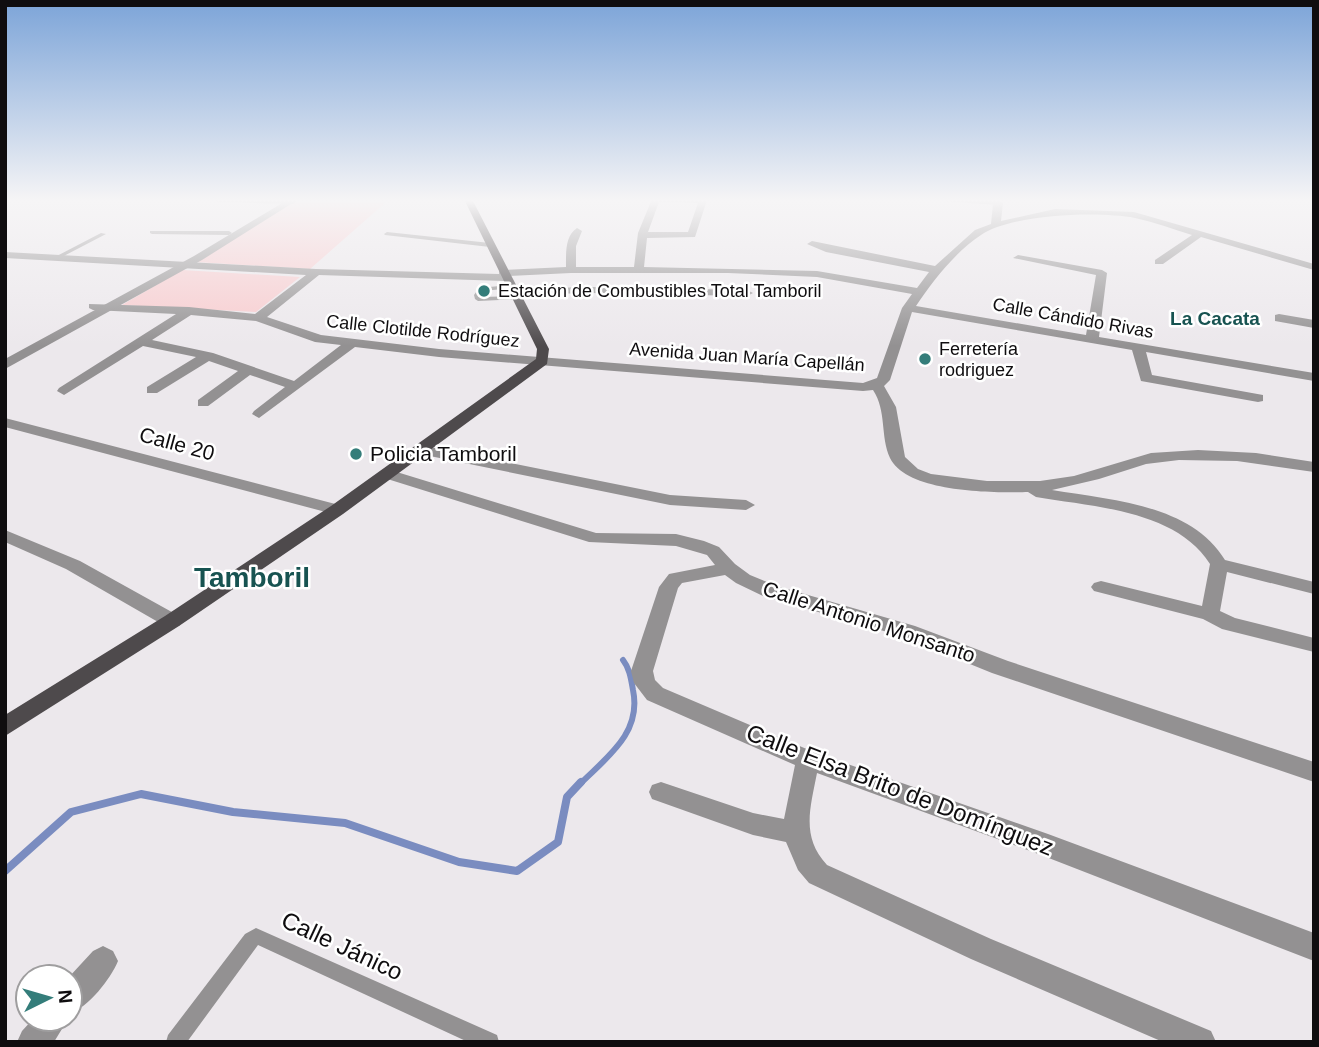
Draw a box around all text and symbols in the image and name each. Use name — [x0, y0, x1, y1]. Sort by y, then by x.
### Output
place label: Estación de Combustibles Total Tamboril — [498, 281, 822, 301]
marker: Estación de Combustibles Total Tamboril — [476, 283, 492, 299]
street label: Calle Cándido Rivas — [991, 294, 1155, 342]
district label: La Cacata — [1170, 308, 1260, 329]
street label: Calle Clotilde Rodríguez — [325, 311, 521, 351]
street label: Avenida Juan María Capellán — [629, 339, 865, 375]
place label: Ferretería rodriguez — [939, 339, 1019, 380]
marker: Ferretería rodriguez — [917, 351, 933, 367]
street label: Calle 20 — [137, 422, 217, 465]
place label: Policia Tamboril — [370, 442, 517, 465]
marker: Policia Tamboril — [348, 446, 364, 462]
district label: Tamboril — [194, 562, 310, 593]
street label: Calle Antonio Monsanto — [760, 576, 978, 667]
street label: Calle Elsa Brito de Domínguez — [743, 718, 1058, 861]
street label: Calle Jánico — [277, 906, 407, 985]
north arrow — [14, 963, 84, 1033]
text: N — [54, 989, 76, 1004]

